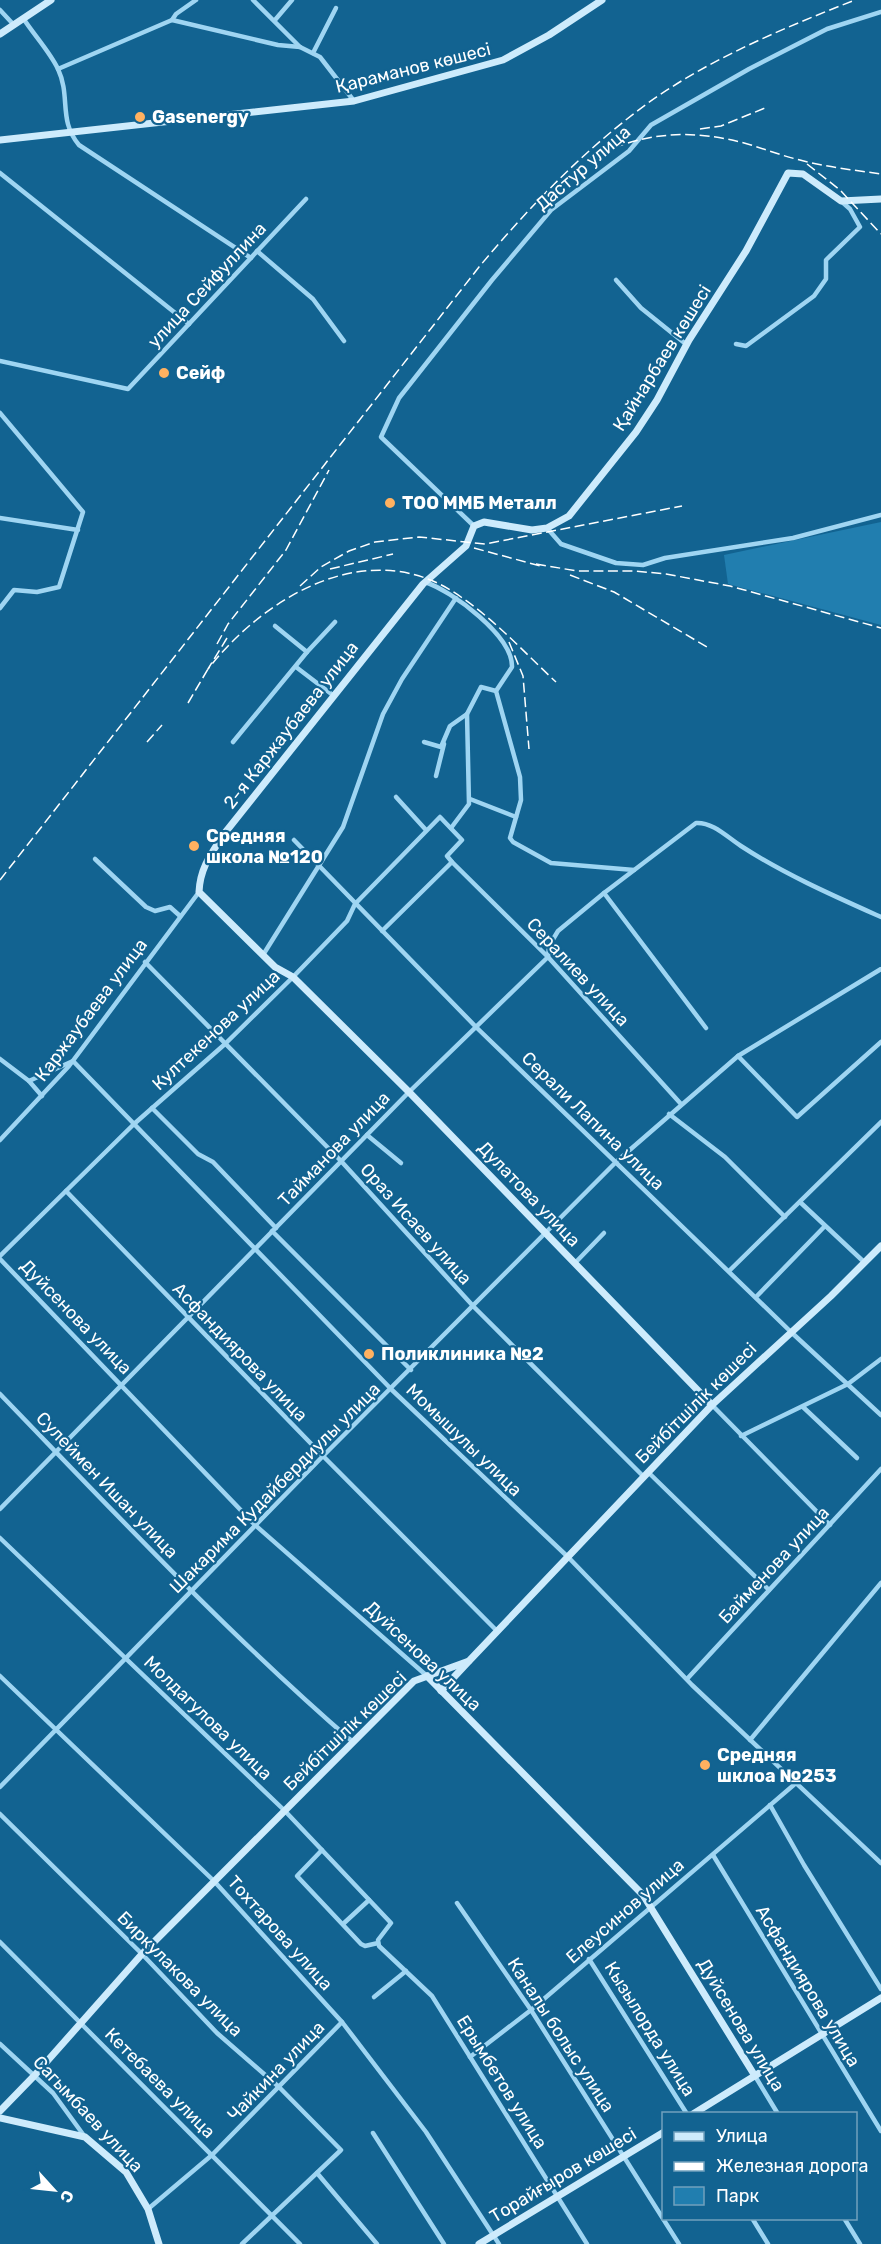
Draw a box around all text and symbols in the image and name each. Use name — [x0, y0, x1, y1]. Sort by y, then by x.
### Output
street label: Қараманов көшесі — [333, 38, 493, 98]
place label: Gasenergy — [152, 106, 249, 128]
marker: Gasenergy — [133, 110, 147, 124]
street label: Дастур улица — [531, 121, 635, 215]
street label: улица Сейфуллина — [143, 218, 271, 352]
street label: Қайнарбаев көшесі — [608, 281, 716, 435]
place label: Сейф — [176, 362, 225, 384]
marker: Сейф — [157, 366, 171, 380]
place label: ТОО ММБ Металл — [402, 492, 557, 514]
marker: ТОО ММБ Металл — [383, 496, 397, 510]
street label: 2-я Каржаубаева улица — [219, 637, 363, 813]
place label: Средняя школа №120 — [206, 825, 323, 868]
marker: Средняя школа №120 — [187, 839, 201, 853]
street label: Сералиев улица — [522, 913, 634, 1031]
street label: Каржаубаева улица — [30, 934, 152, 1086]
street label: Култекенова улица — [148, 965, 284, 1095]
street label: Серали Лапина улица — [517, 1047, 669, 1195]
street label: Тайманова улица — [274, 1087, 394, 1211]
street label: Дулатова улица — [473, 1137, 585, 1251]
street label: Ораз Исаев улица — [356, 1159, 476, 1289]
street label: Дуйсенова улица — [16, 1255, 136, 1379]
street label: Асфандиярова улица — [168, 1278, 312, 1426]
street label: Бейбітшілік көшесі — [631, 1338, 761, 1468]
place label: Поликлиника №2 — [381, 1343, 544, 1365]
marker: Поликлиника №2 — [362, 1347, 376, 1361]
street label: Шакарима Кудайбердиулы улица — [165, 1378, 385, 1598]
street label: Момышулы улица — [402, 1379, 526, 1501]
street label: Сулеймен Ишан улица — [31, 1407, 183, 1563]
street label: Байменова улица — [714, 1502, 834, 1628]
street label: Дуйсенова улица — [360, 1596, 486, 1716]
street label: Молдагулова улица — [139, 1651, 277, 1785]
street label: Бейбітшілік көшесі — [279, 1667, 411, 1795]
place label: Средняя шклоа №253 — [717, 1744, 837, 1787]
marker: Средняя шклоа №253 — [698, 1758, 712, 1772]
street label: Елеусинов улица — [562, 1854, 688, 1968]
street label: Тохтарова улица — [223, 1871, 337, 1995]
street label: Асфандиярова улица — [751, 1901, 865, 2071]
street label: Биркулакова улица — [113, 1907, 247, 2041]
street label: Каналы болыс улица — [503, 1954, 619, 2116]
street label: Дуйсенова улица — [693, 1955, 789, 2095]
street label: Кызылорда улица — [600, 1958, 700, 2100]
street label: Ерымбетов улица — [452, 2011, 552, 2153]
street label: Чайкина улица — [223, 2016, 329, 2126]
street label: Кетебаева улица — [100, 2023, 220, 2143]
street label: Сагымбаев улица — [28, 2051, 148, 2177]
legend — [662, 2112, 857, 2220]
street label: Торайғыров көшесі — [486, 2123, 640, 2227]
text: Улица — [716, 2125, 768, 2147]
text: Железная дорога — [716, 2155, 869, 2177]
north arrow — [24, 2160, 84, 2220]
text: Парк — [716, 2185, 760, 2207]
text: С — [56, 2187, 78, 2206]

